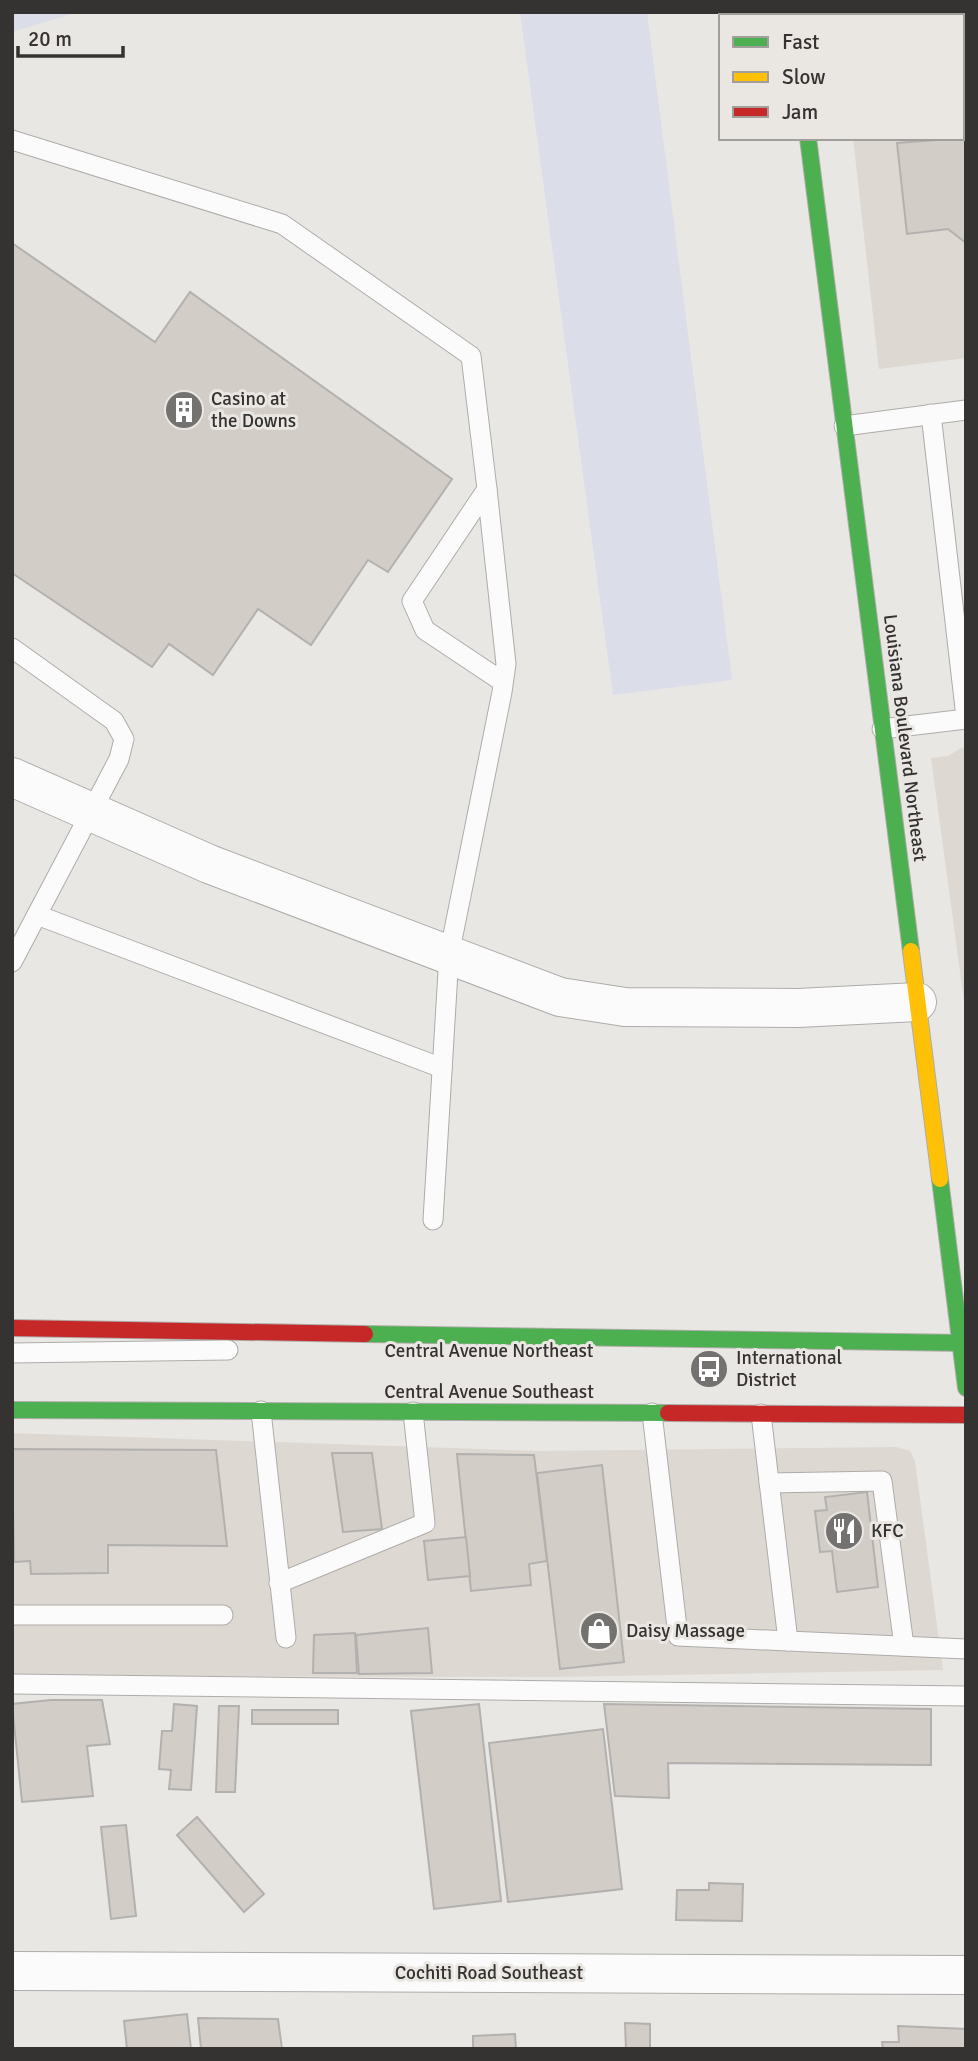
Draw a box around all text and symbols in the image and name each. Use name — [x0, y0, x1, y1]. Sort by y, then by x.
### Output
scale bar — [18, 14, 122, 58]
legend — [719, 14, 964, 140]
text: 20 m — [28, 26, 72, 52]
text: Fast — [782, 29, 819, 55]
text: Slow — [782, 64, 826, 90]
text: Jam — [782, 99, 818, 125]
place label: Casino at the Downs — [211, 387, 296, 433]
building icon: Casino at the Downs — [163, 389, 205, 431]
street label: Louisiana Boulevard Northeast — [878, 613, 932, 863]
street label: Central Avenue Northeast — [385, 1339, 594, 1363]
place label: International District — [736, 1346, 842, 1392]
bus stop icon: International District — [688, 1348, 730, 1390]
street label: Central Avenue Southeast — [384, 1380, 594, 1404]
restaurant icon: KFC — [823, 1510, 865, 1552]
place label: KFC — [871, 1519, 904, 1543]
shop icon: Daisy Massage — [578, 1610, 620, 1652]
place label: Daisy Massage — [626, 1619, 745, 1643]
street label: Cochiti Road Southeast — [395, 1961, 584, 1985]

